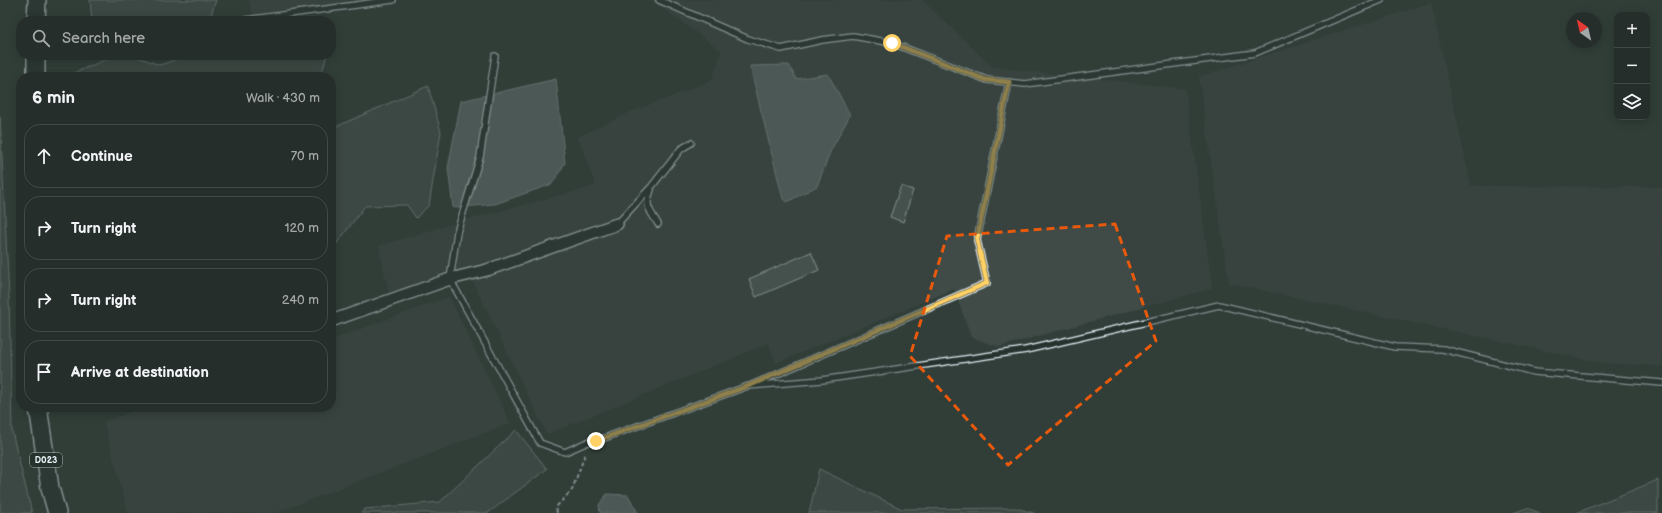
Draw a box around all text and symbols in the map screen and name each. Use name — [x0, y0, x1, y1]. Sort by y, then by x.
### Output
north arrow — [1566, 12, 1602, 48]
map controls — [1614, 12, 1650, 120]
button: + — [1614, 12, 1650, 48]
search box — [16, 16, 336, 60]
icon: search — [30, 27, 52, 49]
text: Search here — [62, 29, 145, 48]
route start — [883, 34, 901, 52]
button: − — [1614, 48, 1650, 84]
button: layers — [1614, 84, 1650, 120]
text: 6 min — [32, 88, 75, 108]
text: Walk · 430 m — [246, 90, 320, 106]
icon: ahead — [33, 145, 55, 167]
text: Continue — [71, 147, 133, 166]
text: 70 m — [291, 148, 319, 164]
icon: right — [33, 217, 55, 239]
text: Turn right — [71, 219, 136, 238]
text: 120 m — [284, 220, 319, 236]
icon: right — [33, 289, 55, 311]
text: Turn right — [71, 291, 136, 310]
text: 240 m — [282, 292, 319, 308]
icon: arrive — [33, 361, 55, 383]
text: Arrive at destination — [71, 363, 209, 382]
route end — [587, 432, 605, 450]
road number: D023 — [30, 453, 62, 467]

